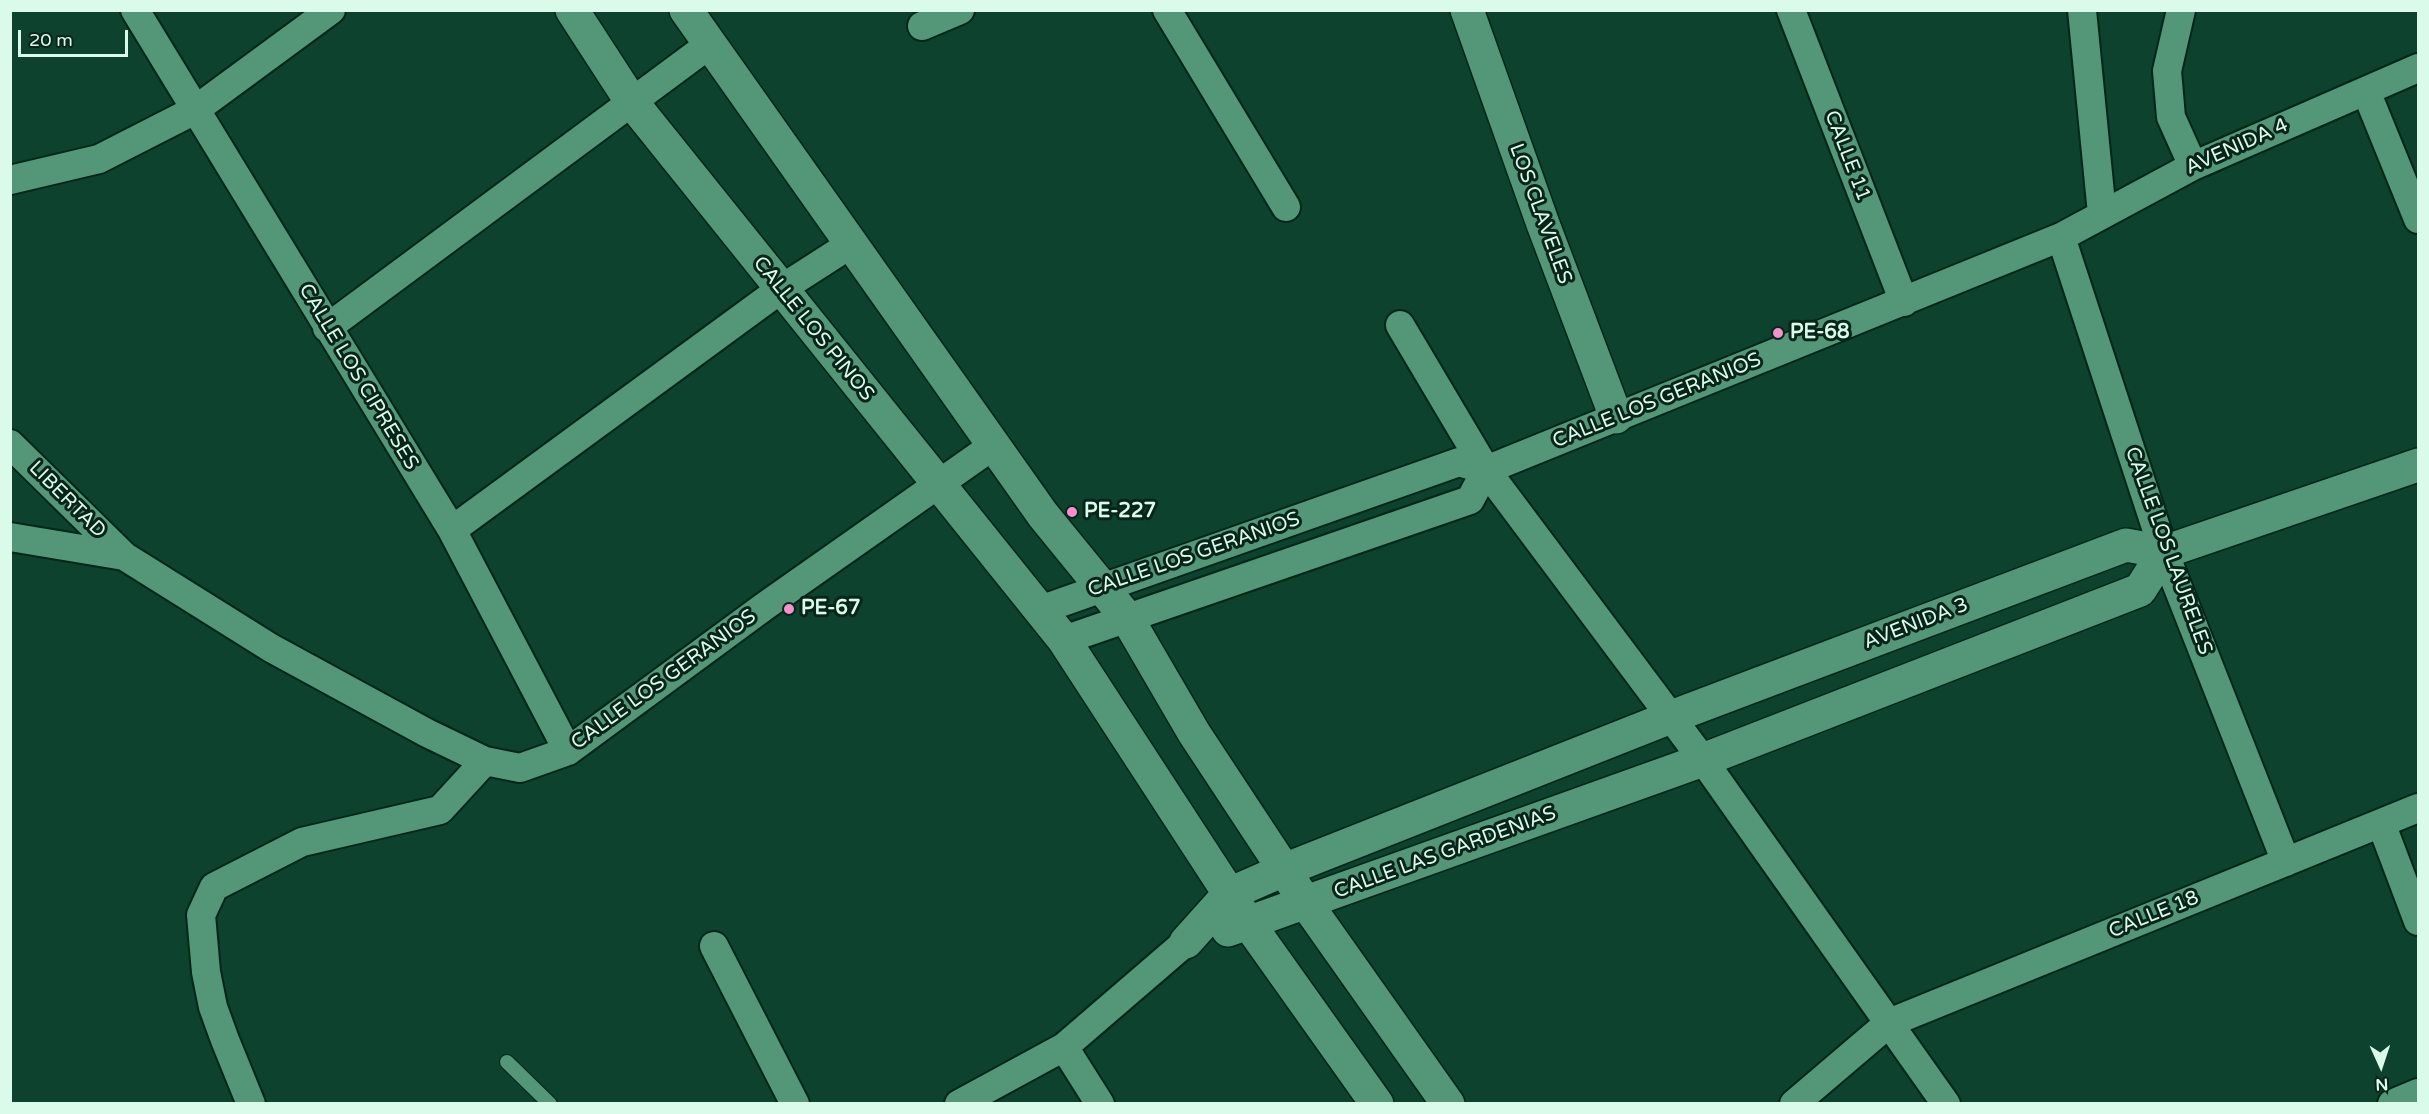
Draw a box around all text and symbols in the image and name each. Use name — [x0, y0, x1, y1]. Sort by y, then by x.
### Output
scale bar — [21, 18, 130, 56]
text: 20 m — [29, 29, 73, 51]
street label: CALLE 11 — [1819, 107, 1875, 205]
street label: AVENIDA 4 — [2182, 114, 2292, 180]
street label: LOS CLAVELES — [1503, 141, 1577, 287]
street label: CALLE LOS PINOS — [747, 252, 879, 406]
street label: CALLE LOS CIPRESES — [293, 280, 423, 474]
place label: PE-68 — [1790, 321, 1849, 345]
marker: PE-68 — [1771, 326, 1785, 340]
street label: CALLE LOS GERANIOS — [1549, 348, 1765, 454]
street label: CALLE LOS LAURELES — [2119, 444, 2217, 658]
street label: LIBERTAD — [24, 457, 110, 543]
place label: PE-227 — [1084, 500, 1156, 524]
marker: PE-227 — [1065, 505, 1079, 519]
street label: CALLE LOS GERANIOS — [1085, 507, 1303, 603]
street label: AVENIDA 3 — [1860, 593, 1972, 655]
place label: PE-67 — [801, 597, 860, 621]
marker: PE-67 — [782, 602, 796, 616]
street label: CALLE LOS GERANIOS — [567, 605, 761, 755]
street label: CALLE LAS GARDENIAS — [1331, 802, 1559, 904]
street label: CALLE 18 — [2105, 886, 2203, 944]
north arrow — [2351, 1036, 2411, 1096]
text: N — [2375, 1074, 2389, 1094]

